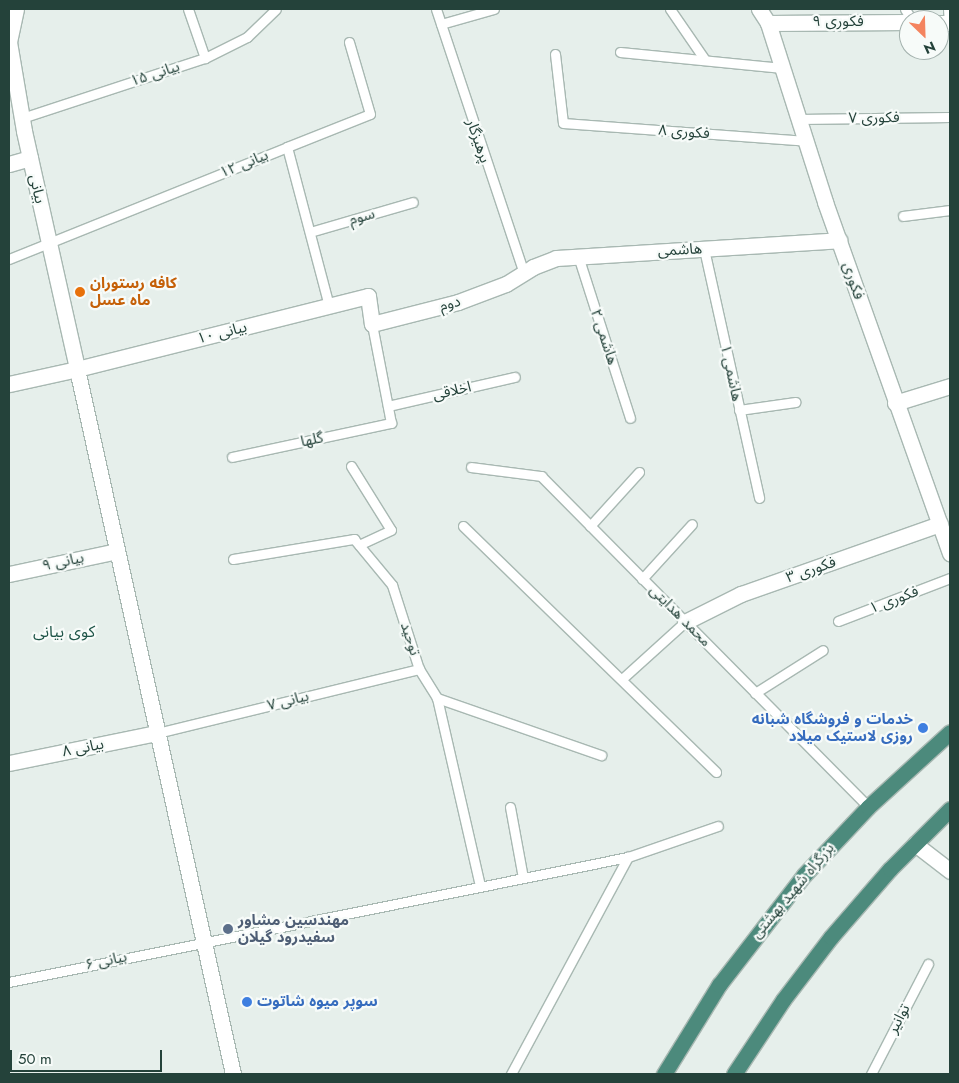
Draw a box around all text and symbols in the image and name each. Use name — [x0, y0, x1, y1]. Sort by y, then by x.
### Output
north arrow — [899, 10, 949, 60]
street label: فکوری ۹ — [812, 13, 864, 31]
text: N — [921, 36, 939, 59]
street label: بیانی ۱۵ — [128, 58, 182, 90]
street label: فکوری ۷ — [848, 109, 900, 127]
street label: پرهیزگار — [462, 117, 494, 165]
street label: فکوری ۸ — [658, 121, 710, 143]
street label: بیانی ۱۲ — [217, 146, 271, 182]
street label: بیانی — [25, 173, 49, 205]
street label: سوم — [347, 205, 377, 229]
street label: هاشمی — [657, 240, 703, 260]
street label: فکوری — [838, 260, 868, 302]
place label: کافه رستوران ماه عسل — [90, 274, 177, 309]
marker: کافه رستوران ماه عسل — [74, 286, 86, 298]
street label: دوم — [437, 292, 463, 316]
street label: هاشمی ۲ — [587, 307, 621, 367]
street label: بیانی ۱۰ — [195, 318, 249, 348]
street label: هاشمی ۱ — [716, 343, 746, 403]
street label: اخلاقی — [431, 378, 473, 404]
street label: گلها — [299, 429, 325, 451]
street label: بیانی ۹ — [41, 549, 85, 575]
street label: فکوری ۳ — [784, 553, 838, 587]
street label: محمد هدایتی — [645, 581, 715, 651]
street label: فکوری ۱ — [867, 582, 921, 618]
street label: توحید — [396, 620, 424, 658]
district label: کوی بیانی — [33, 622, 95, 642]
street label: بیانی ۷ — [265, 687, 311, 715]
place label: خدمات و فروشگاه شبانه روزی لاستیک میلاد — [752, 710, 913, 745]
marker: خدمات و فروشگاه شبانه روزی لاستیک میلاد — [917, 722, 929, 734]
street label: بیانی ۸ — [61, 735, 105, 761]
street label: بزرگراه شهید بهشتی — [748, 840, 838, 942]
place label: مهندسین مشاور سفیدرود گیلان — [238, 911, 349, 946]
marker: مهندسین مشاور سفیدرود گیلان — [222, 923, 234, 935]
street label: بیانی ۶ — [84, 948, 128, 974]
place label: سوپر میوه شاتوت — [257, 993, 378, 1011]
marker: سوپر میوه شاتوت — [241, 996, 253, 1008]
street label: توانیر — [884, 1001, 914, 1037]
scale bar — [12, 1040, 165, 1072]
text: 50 m — [18, 1048, 52, 1070]

